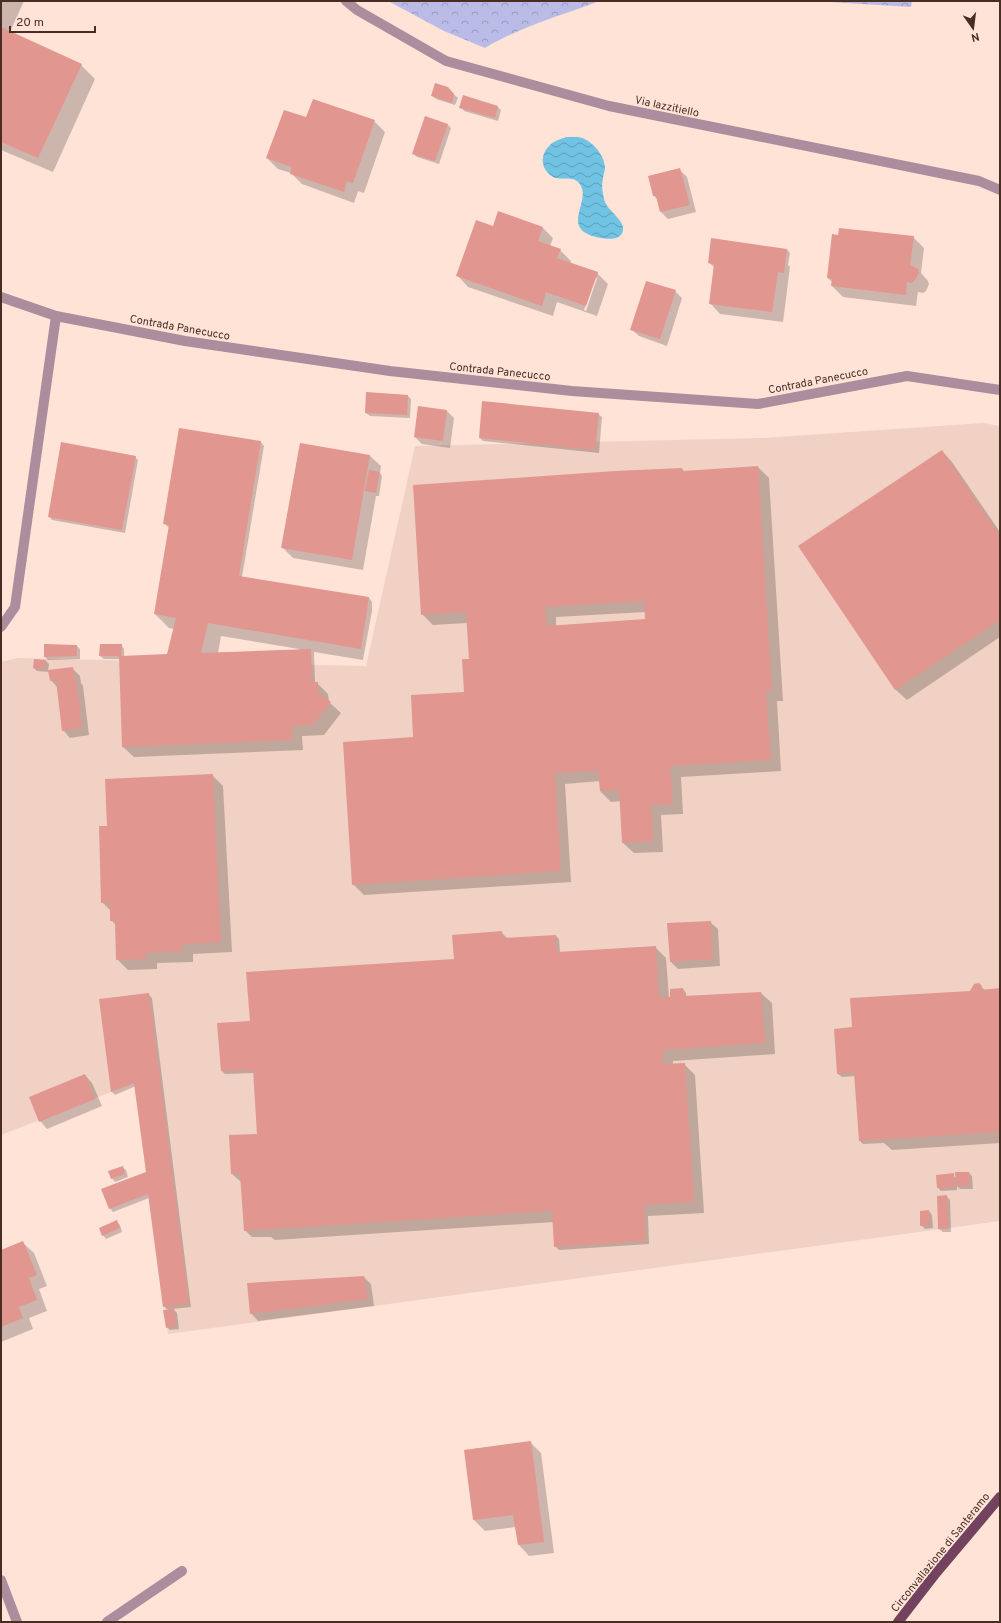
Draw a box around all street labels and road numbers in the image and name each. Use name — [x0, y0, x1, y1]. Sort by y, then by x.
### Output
street label: Via Iazzitiello — [633, 93, 700, 121]
street label: Contrada Panecucco — [129, 312, 231, 344]
street label: Contrada Panecucco — [449, 360, 551, 384]
street label: Contrada Panecucco — [767, 364, 869, 398]
street label: Circonvallazione di Santeramo — [888, 1490, 993, 1615]

